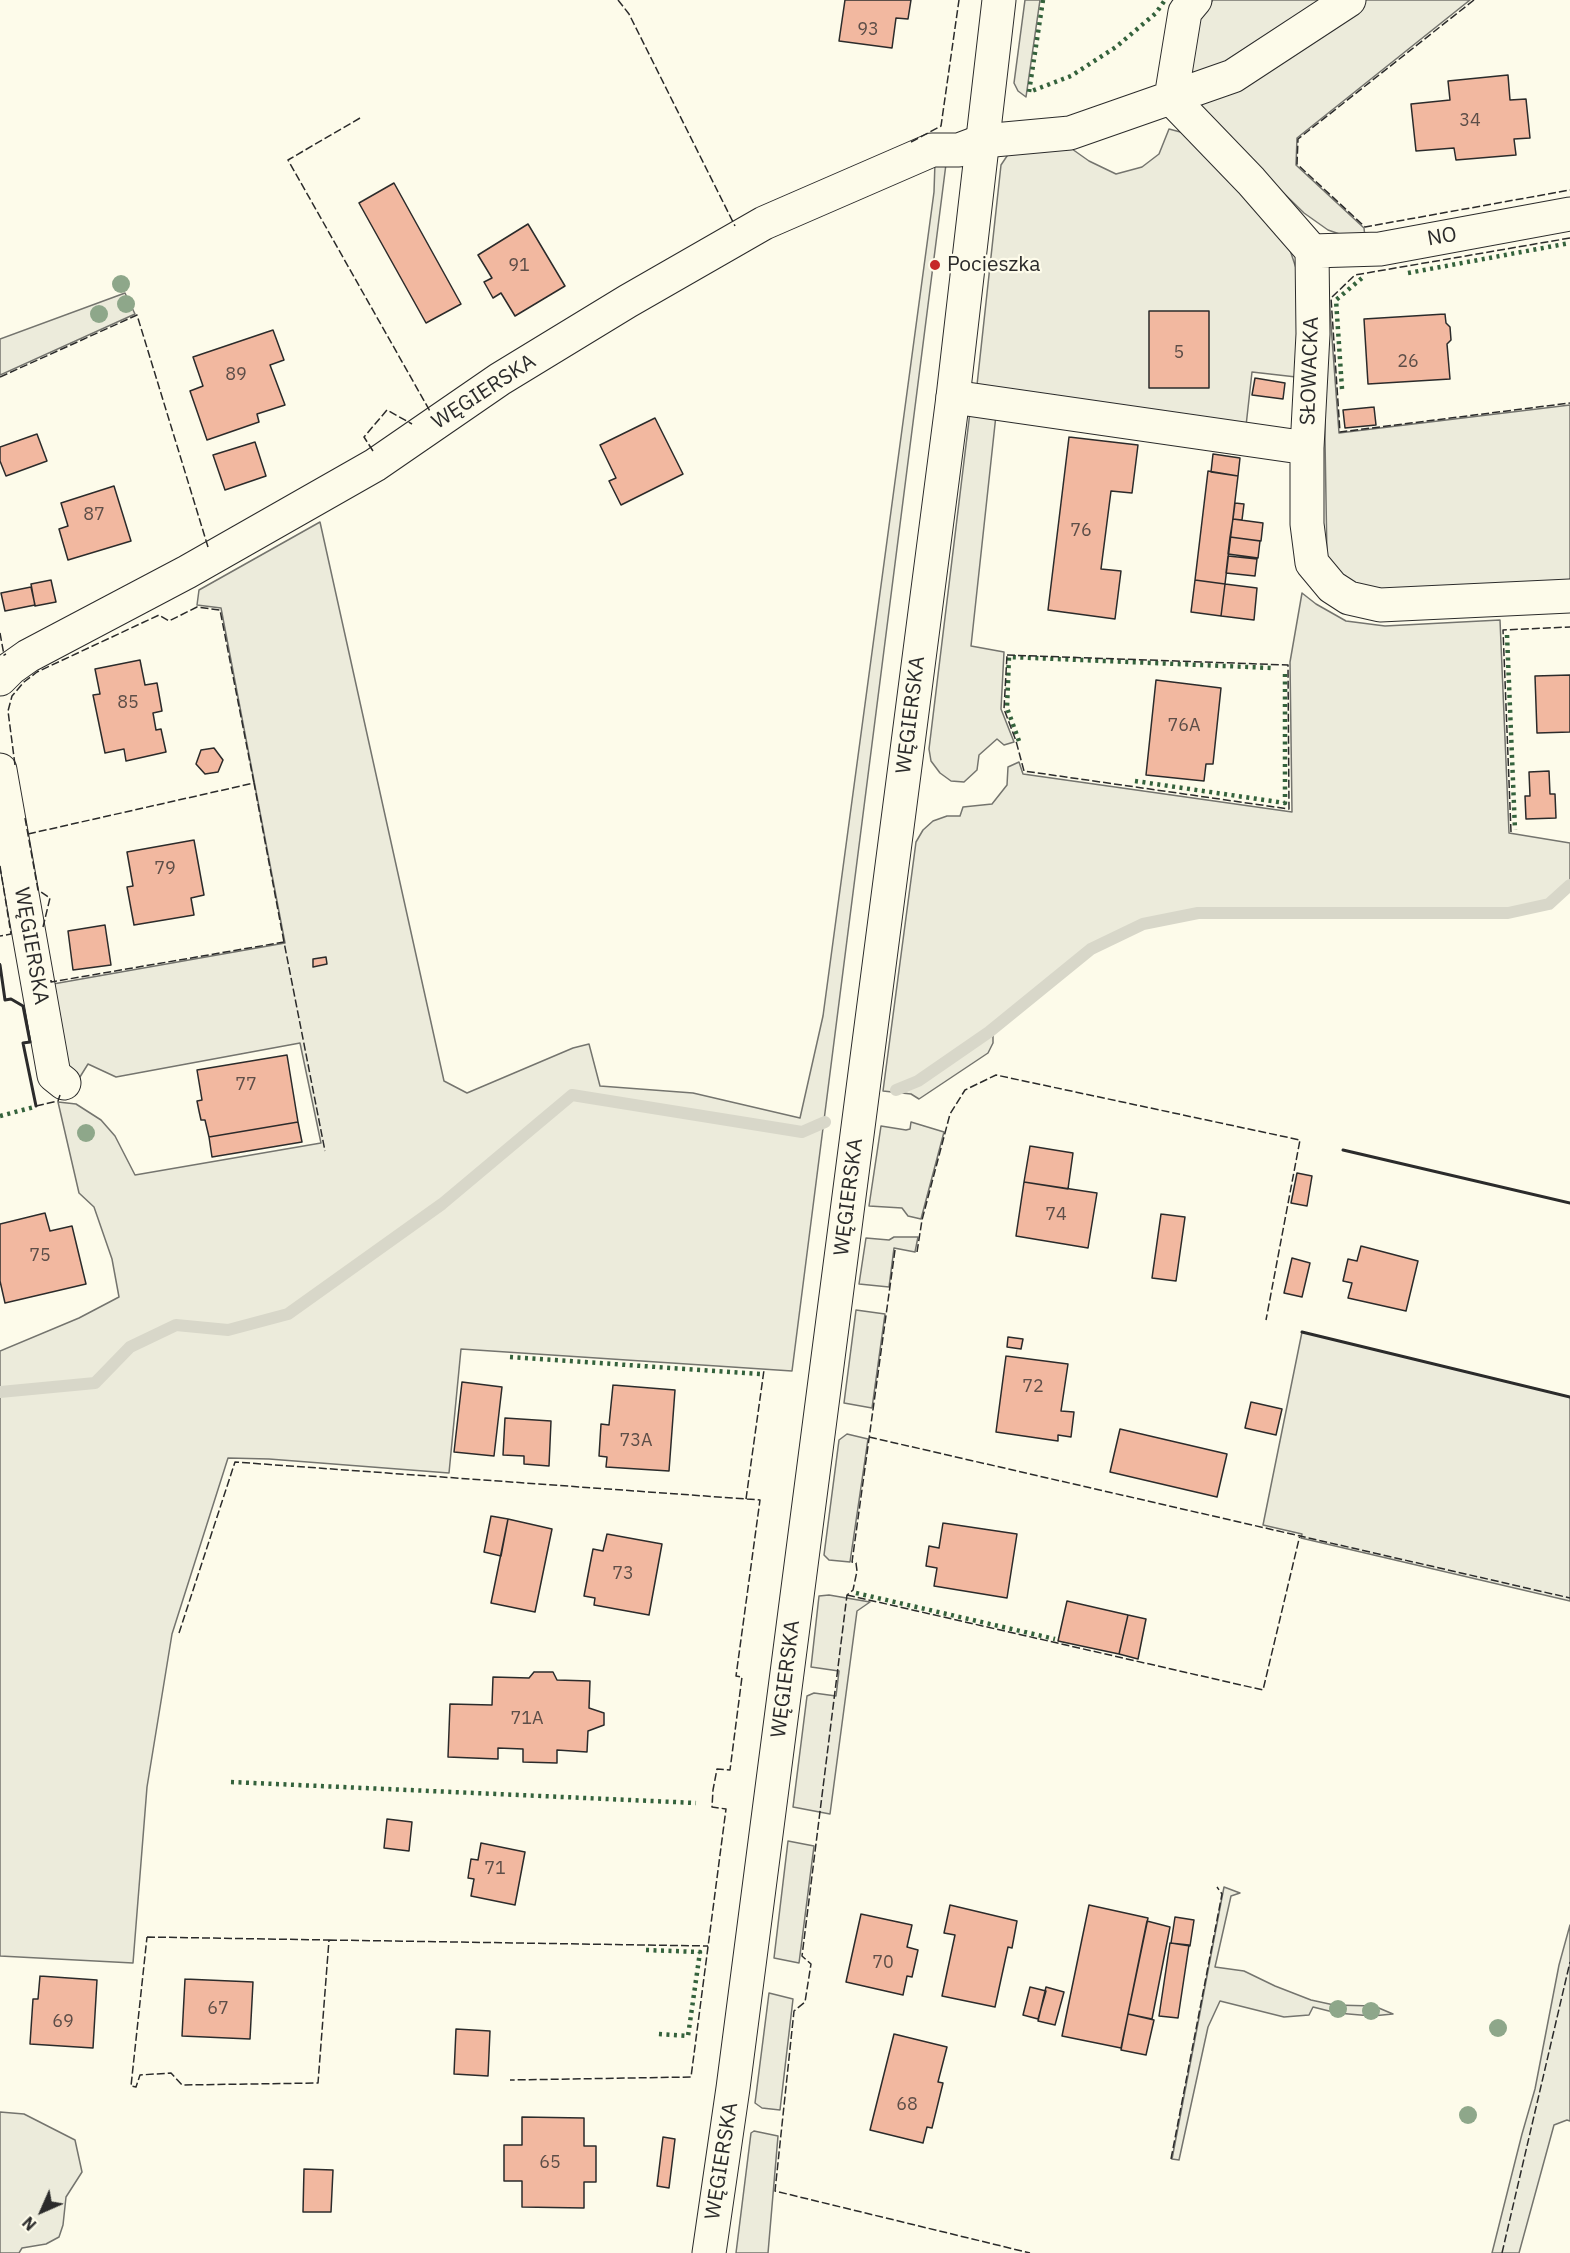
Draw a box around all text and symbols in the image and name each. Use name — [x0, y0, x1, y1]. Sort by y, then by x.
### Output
house number: 93 — [857, 19, 879, 41]
house number: 34 — [1459, 110, 1481, 132]
street label: NO — [1425, 222, 1459, 252]
place label: Pocieszka — [947, 252, 1040, 278]
house number: 91 — [508, 255, 530, 277]
marker: Pocieszka — [928, 258, 942, 272]
street label: SŁOWACKA — [1296, 316, 1324, 426]
house number: 5 — [1174, 342, 1184, 364]
street label: WĘGIERSKA — [427, 349, 541, 435]
house number: 26 — [1397, 351, 1419, 373]
house number: 89 — [225, 364, 247, 386]
house number: 87 — [83, 504, 105, 526]
house number: 76 — [1070, 520, 1092, 542]
street label: WĘGIERSKA — [891, 655, 931, 775]
house number: 85 — [117, 692, 139, 714]
house number: 76A — [1167, 715, 1201, 737]
house number: 79 — [154, 858, 176, 880]
street label: WĘGIERSKA — [8, 885, 54, 1007]
house number: 77 — [235, 1074, 257, 1096]
street label: WĘGIERSKA — [829, 1137, 869, 1257]
house number: 74 — [1045, 1204, 1067, 1226]
house number: 75 — [29, 1245, 51, 1267]
house number: 72 — [1022, 1376, 1044, 1398]
house number: 73A — [619, 1430, 653, 1452]
house number: 73 — [612, 1563, 634, 1585]
street label: WĘGIERSKA — [766, 1619, 806, 1739]
house number: 71A — [510, 1708, 544, 1730]
house number: 71 — [484, 1858, 506, 1880]
house number: 70 — [872, 1952, 894, 1974]
house number: 67 — [207, 1998, 229, 2020]
house number: 69 — [52, 2011, 74, 2033]
house number: 68 — [896, 2094, 918, 2116]
street label: WĘGIERSKA — [700, 2100, 744, 2222]
house number: 65 — [539, 2152, 561, 2174]
north arrow — [12, 2181, 72, 2241]
text: N — [18, 2213, 40, 2235]

